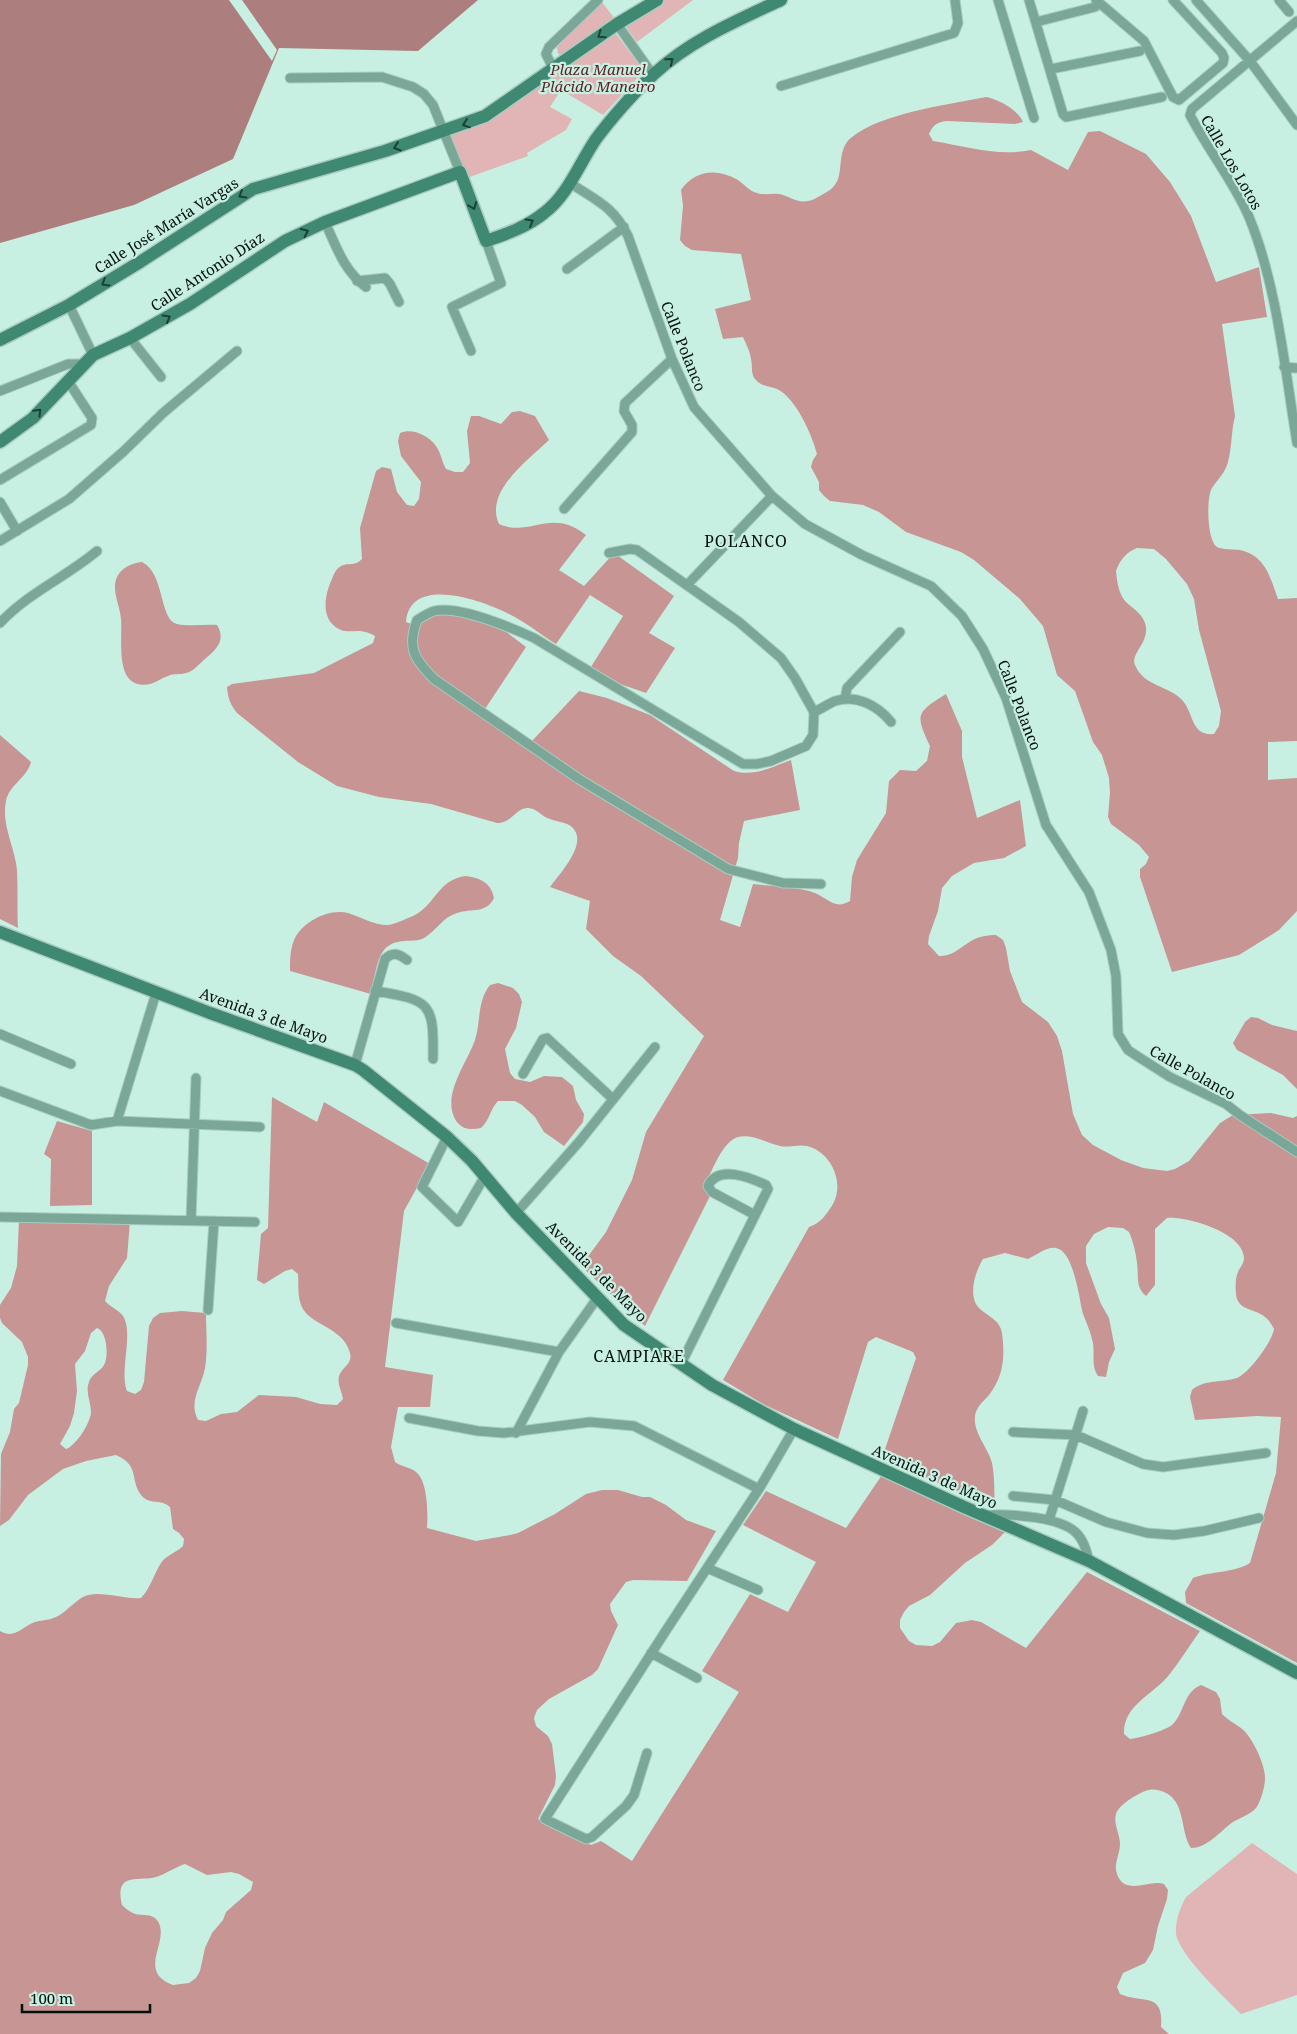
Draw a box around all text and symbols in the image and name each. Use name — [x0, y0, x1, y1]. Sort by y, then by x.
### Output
one-way arrow — [597, 29, 607, 38]
one-way arrow — [664, 58, 673, 66]
park label: Plaza Manuel Plácido Maneiro — [540, 59, 655, 96]
street label: Calle Los Lotos — [1197, 111, 1267, 213]
one-way arrow — [462, 118, 470, 128]
one-way arrow — [393, 141, 402, 151]
street label: Calle José María Vargas — [90, 172, 242, 278]
one-way arrow — [239, 189, 248, 199]
one-way arrow — [467, 202, 477, 210]
one-way arrow — [525, 218, 534, 228]
street label: Calle Antonio Díaz — [146, 227, 268, 315]
one-way arrow — [300, 227, 309, 238]
one-way arrow — [102, 276, 111, 286]
street label: Calle Polanco — [657, 298, 711, 394]
one-way arrow — [162, 314, 171, 324]
one-way arrow — [32, 409, 41, 418]
district label: POLANCO — [704, 530, 788, 552]
street label: Calle Polanco — [994, 657, 1046, 753]
street label: Avenida 3 de Mayo — [197, 982, 331, 1048]
street label: Calle Polanco — [1146, 1040, 1240, 1104]
street label: Avenida 3 de Mayo — [542, 1216, 652, 1326]
district label: CAMPIARE — [593, 1345, 685, 1367]
street label: Avenida 3 de Mayo — [869, 1439, 1001, 1513]
scale bar — [22, 1982, 150, 2014]
text: 100 m — [30, 1988, 73, 2008]

